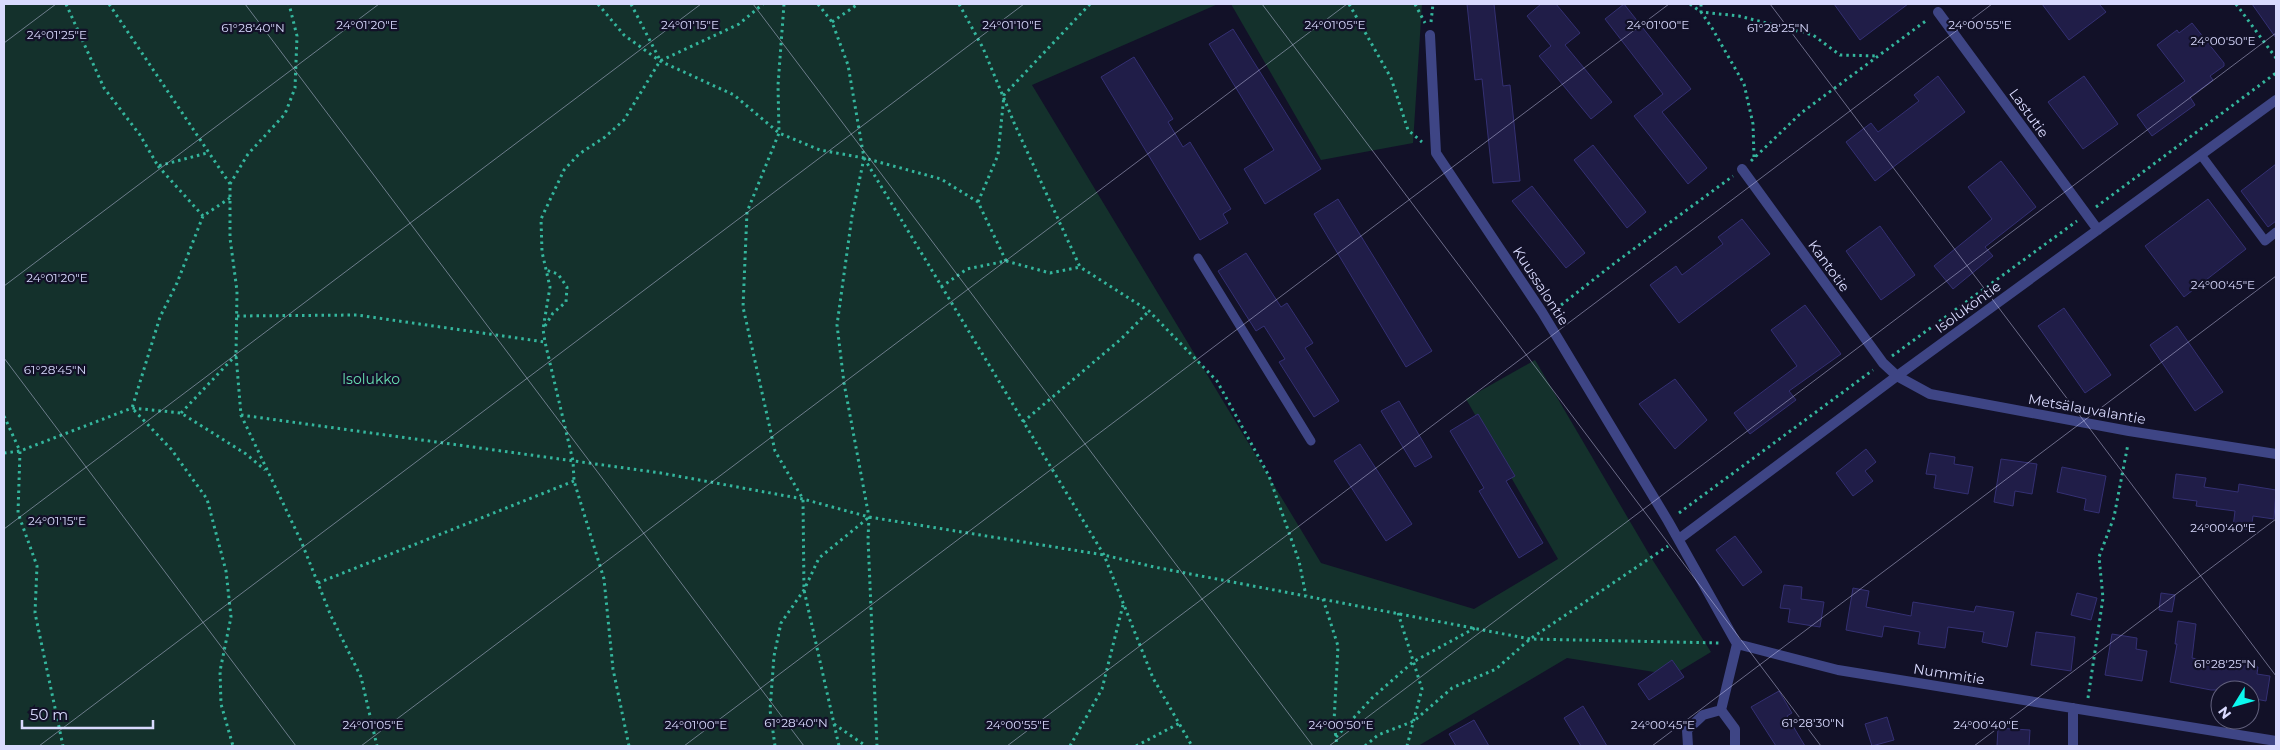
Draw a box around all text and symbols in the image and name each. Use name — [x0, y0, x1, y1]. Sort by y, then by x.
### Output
text: 24°01'20"E — [336, 17, 398, 32]
text: 24°01'15"E — [661, 17, 719, 32]
text: 24°01'10"E — [982, 17, 1042, 32]
text: 24°01'05"E — [1304, 17, 1366, 32]
text: 24°01'00"E — [1627, 17, 1689, 32]
text: 24°00'55"E — [1948, 17, 2012, 32]
text: 61°28'40"N — [221, 20, 285, 35]
text: 61°28'25"N — [1747, 20, 1809, 35]
text: 24°01'25"E — [27, 27, 87, 42]
text: 24°00'50"E — [2190, 33, 2256, 48]
street label: Lastutie — [2005, 85, 2053, 141]
street label: Kantotie — [1804, 237, 1854, 295]
street label: Kuussalontie — [1509, 243, 1573, 329]
text: 24°01'20"E — [26, 270, 88, 285]
street label: Isolukontie — [1931, 277, 2005, 337]
text: 24°00'45"E — [2191, 277, 2255, 292]
text: 61°28'45"N — [24, 362, 86, 377]
park label: Isolukko — [342, 370, 400, 388]
street label: Metsälauvalantie — [2027, 390, 2147, 428]
text: 24°01'15"E — [28, 513, 86, 528]
text: 24°00'40"E — [2190, 520, 2256, 535]
text: 61°28'25"N — [2194, 656, 2256, 671]
street label: Nummitie — [1912, 659, 1986, 689]
north arrow — [2210, 680, 2260, 730]
scale bar — [22, 698, 154, 730]
text: N — [2214, 703, 2235, 723]
text: 50 m — [30, 705, 68, 724]
text: 61°28'40"N — [764, 715, 828, 730]
text: 61°28'30"N — [1781, 715, 1845, 730]
text: 24°01'05"E — [342, 717, 404, 732]
text: 24°01'00"E — [665, 717, 727, 732]
text: 24°00'55"E — [986, 717, 1050, 732]
text: 24°00'50"E — [1308, 717, 1374, 732]
text: 24°00'45"E — [1631, 717, 1695, 732]
text: 24°00'40"E — [1953, 717, 2019, 732]

